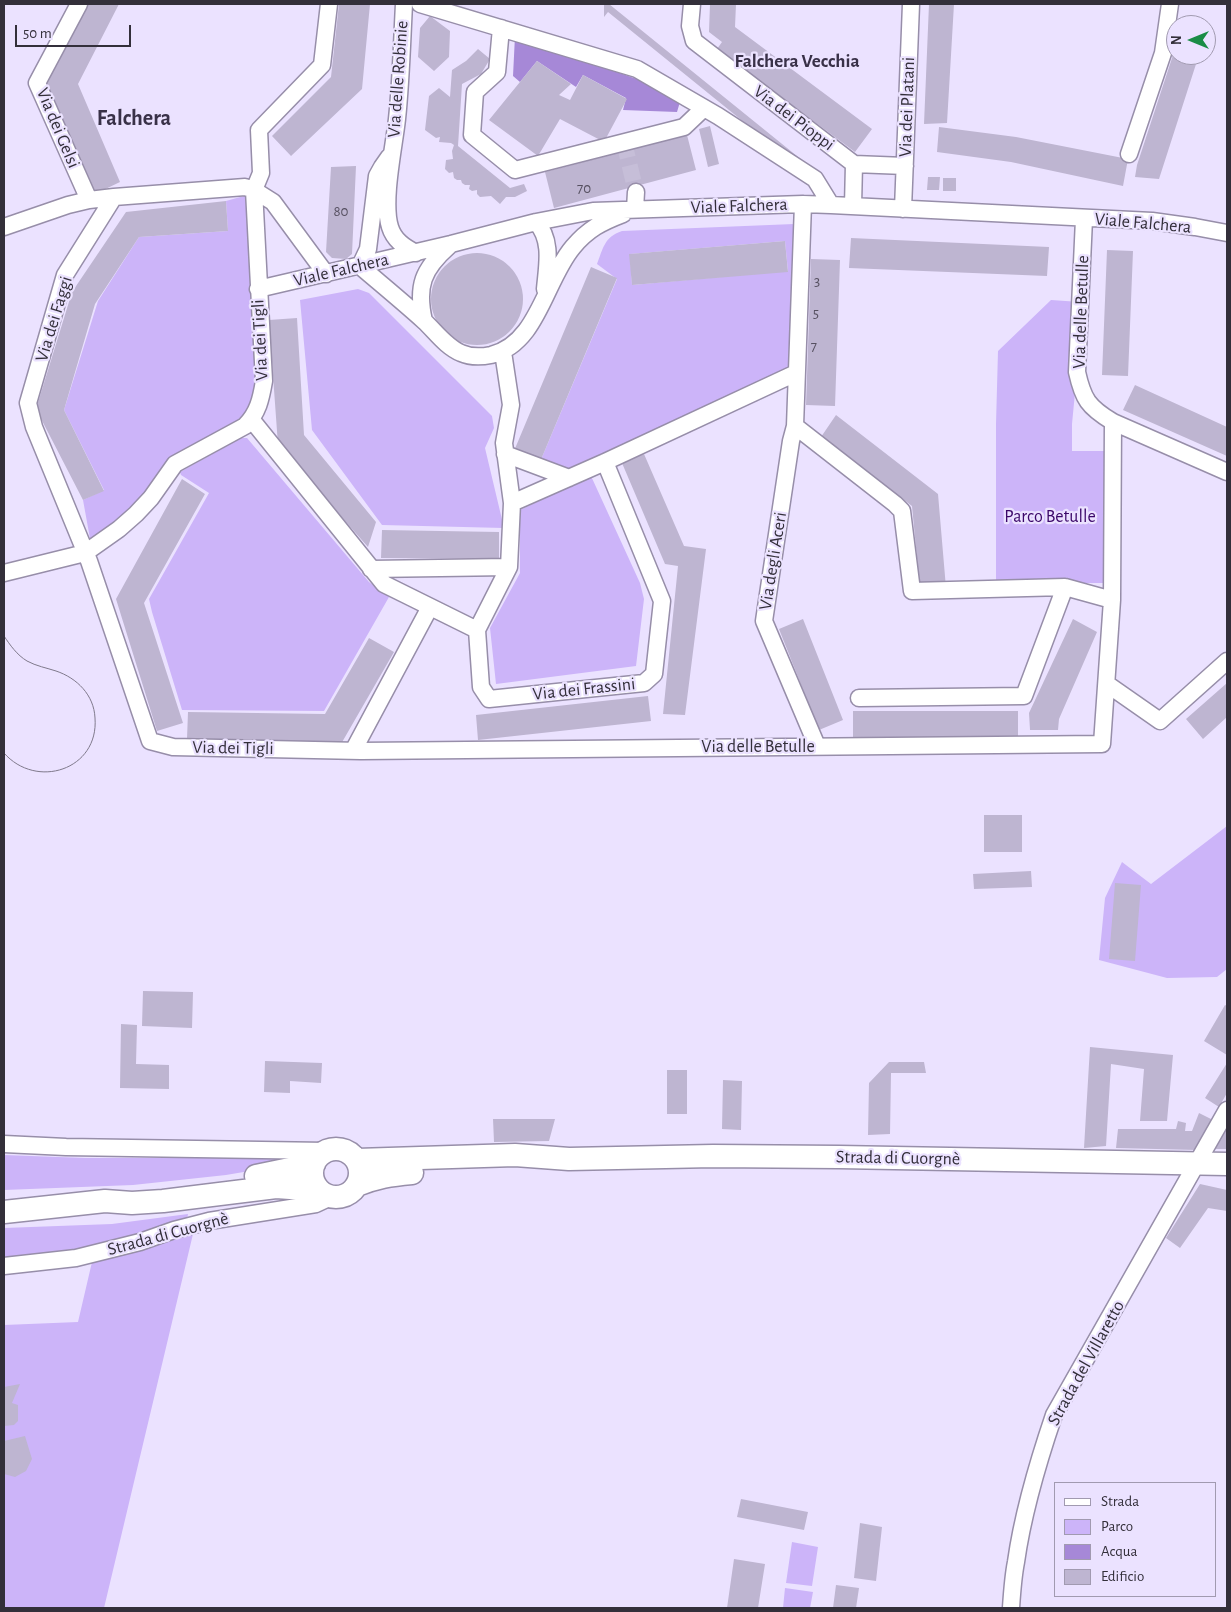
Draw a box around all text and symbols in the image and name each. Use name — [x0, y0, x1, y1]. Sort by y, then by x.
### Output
scale bar — [18, 15, 134, 47]
north arrow — [1166, 15, 1216, 65]
street label: Via delle Robinie — [383, 20, 413, 138]
text: 50 m — [23, 26, 52, 41]
text: N — [1170, 35, 1184, 45]
district label: Falchera Vecchia — [734, 50, 860, 72]
street label: Via dei Platani — [894, 56, 920, 158]
street label: Via dei Pioppi — [749, 80, 839, 156]
street label: Via dei Gelsi — [31, 85, 85, 171]
district label: Falchera — [97, 105, 171, 131]
house number: 70 — [577, 179, 591, 197]
street label: Viale Falchera — [690, 194, 788, 218]
house number: 80 — [333, 202, 349, 220]
street label: Viale Falchera — [1094, 208, 1192, 238]
street label: Viale Falchera — [291, 249, 391, 291]
street label: Via delle Betulle — [1068, 255, 1094, 369]
house number: 3 — [814, 272, 820, 290]
street label: Via dei Faggi — [31, 274, 77, 364]
street label: Via dei Tigli — [247, 299, 273, 381]
house number: 5 — [813, 304, 819, 322]
house number: 7 — [811, 337, 817, 355]
park label: Parco Betulle — [1004, 506, 1096, 528]
street label: Via degli Aceri — [755, 510, 791, 612]
street label: Via dei Frassini — [532, 673, 636, 705]
street label: Via dei Tigli — [192, 736, 274, 760]
street label: Via delle Betulle — [701, 736, 815, 758]
street label: Strada di Cuorgnè — [836, 1146, 960, 1170]
street label: Strada di Cuorgnè — [105, 1207, 231, 1261]
street label: Strada del Villaretto — [1043, 1297, 1129, 1429]
legend — [1054, 1482, 1216, 1597]
text: Strada — [1101, 1494, 1139, 1509]
text: Parco — [1101, 1519, 1133, 1534]
text: Acqua — [1101, 1544, 1137, 1559]
text: Edificio — [1101, 1569, 1144, 1584]

